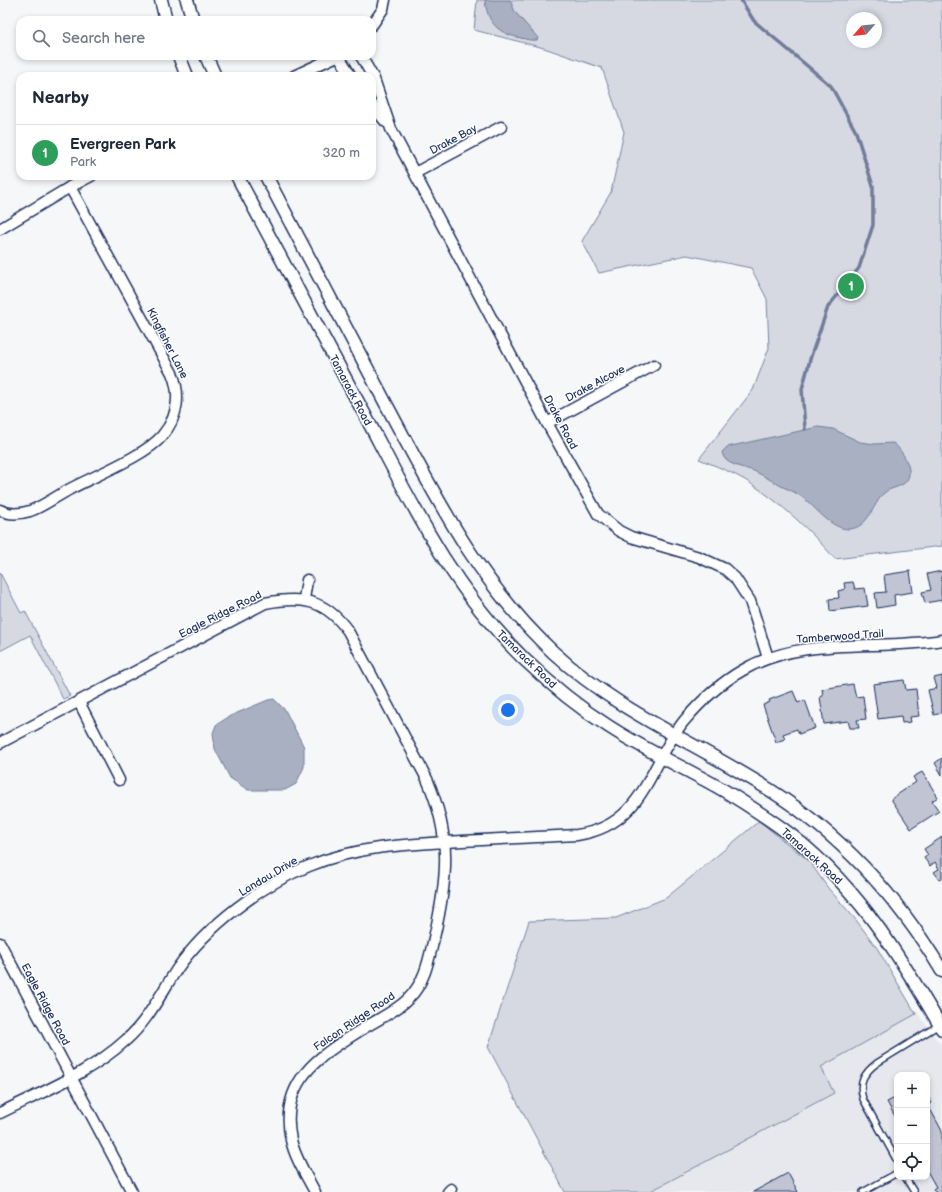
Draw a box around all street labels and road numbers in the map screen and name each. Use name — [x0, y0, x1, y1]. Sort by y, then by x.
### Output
street label: Drake Bay — [427, 122, 479, 157]
street label: Kingfisher Lane — [144, 306, 191, 381]
street label: Tamarack Road — [327, 353, 375, 428]
street label: Drake Alcove — [563, 362, 628, 405]
street label: Drake Road — [541, 393, 580, 451]
street label: Eagle Ridge Road — [177, 588, 264, 641]
street label: Tamberwood Trail — [796, 627, 884, 646]
street label: Tamarack Road — [494, 628, 559, 691]
street label: Tamarack Road — [778, 826, 845, 887]
street label: Landau Drive — [237, 854, 300, 899]
street label: Eagle Ridge Road — [18, 961, 73, 1047]
street label: Falcon Ridge Road — [311, 989, 397, 1053]

